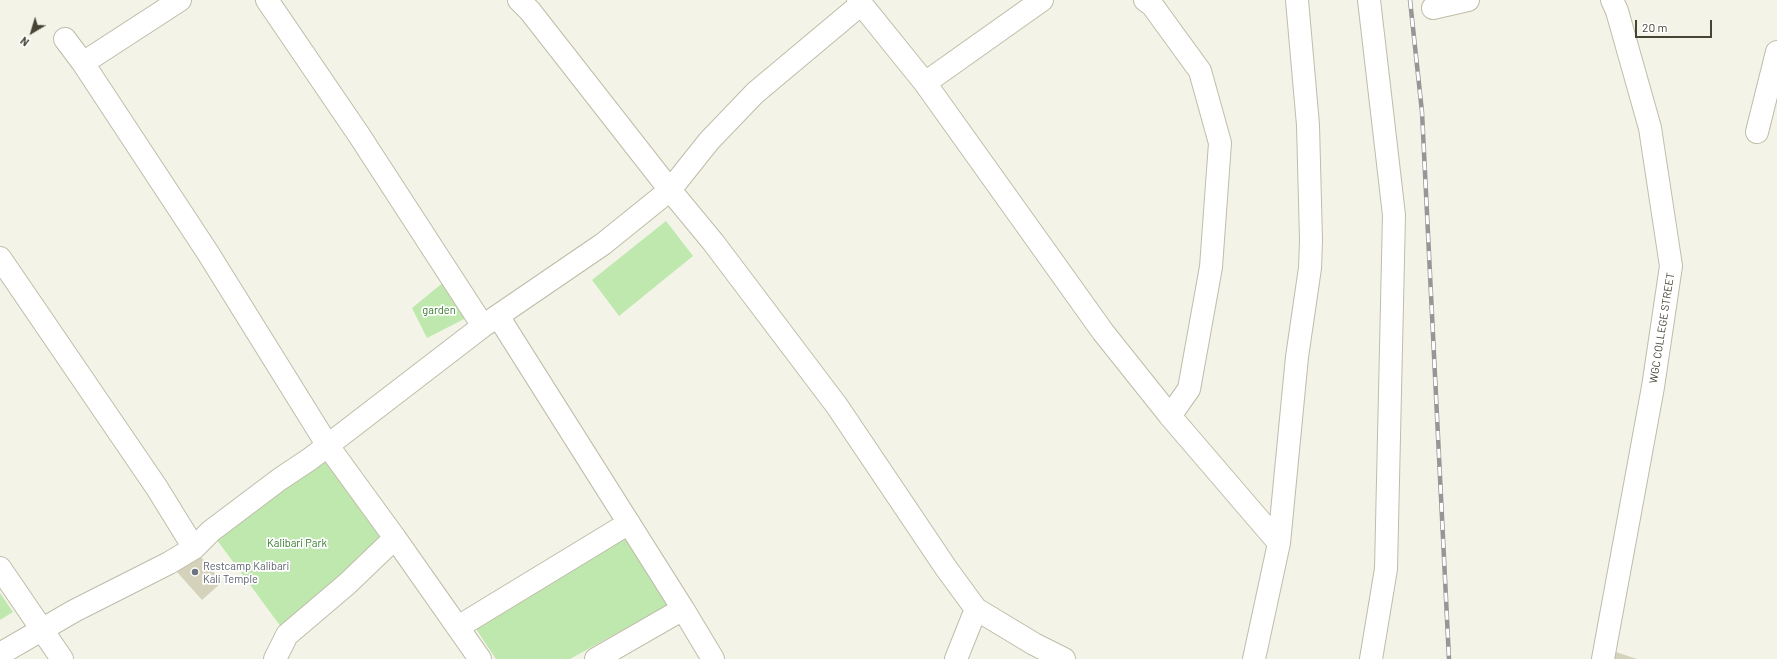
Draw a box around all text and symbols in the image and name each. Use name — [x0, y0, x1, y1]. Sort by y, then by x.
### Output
north arrow — [12, 12, 52, 52]
scale bar — [1637, 12, 1714, 38]
text: 20 m — [1642, 20, 1668, 34]
text: N — [17, 34, 31, 49]
street label: WGC COLLEGE STREET — [1647, 272, 1677, 384]
park label: garden — [422, 303, 456, 317]
park label: Kalibari Park — [267, 536, 327, 550]
place label: Restcamp Kalibari Kali Temple — [203, 559, 289, 585]
marker: Restcamp Kalibari Kali Temple — [190, 567, 200, 577]

